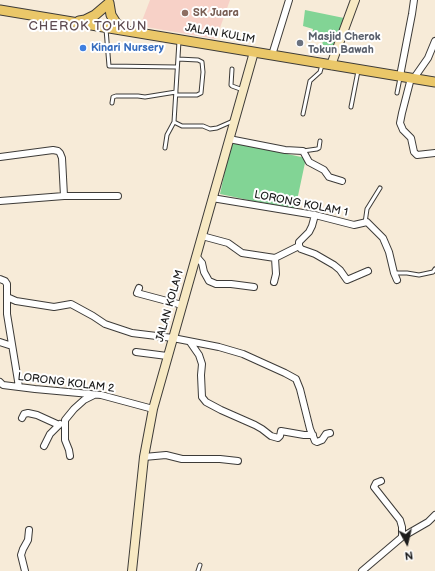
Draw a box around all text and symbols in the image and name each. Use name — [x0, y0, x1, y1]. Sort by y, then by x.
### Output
place label: SK Juara — [193, 6, 239, 20]
marker: SK Juara — [180, 8, 190, 18]
district label: CHEROK TO'KUN — [29, 19, 147, 35]
street label: JALAN KULIM — [184, 21, 256, 47]
place label: Masjid Cherok Tokun Bawah — [308, 30, 381, 56]
marker: Masjid Cherok Tokun Bawah — [295, 38, 305, 48]
place label: Kinari Nursery — [91, 41, 164, 55]
marker: Kinari Nursery — [78, 43, 88, 53]
street label: LORONG KOLAM 1 — [253, 188, 349, 220]
street label: JALAN KOLAM — [153, 269, 187, 343]
street label: LORONG KOLAM 2 — [17, 371, 115, 395]
north arrow — [387, 523, 427, 563]
text: N — [404, 548, 414, 562]

